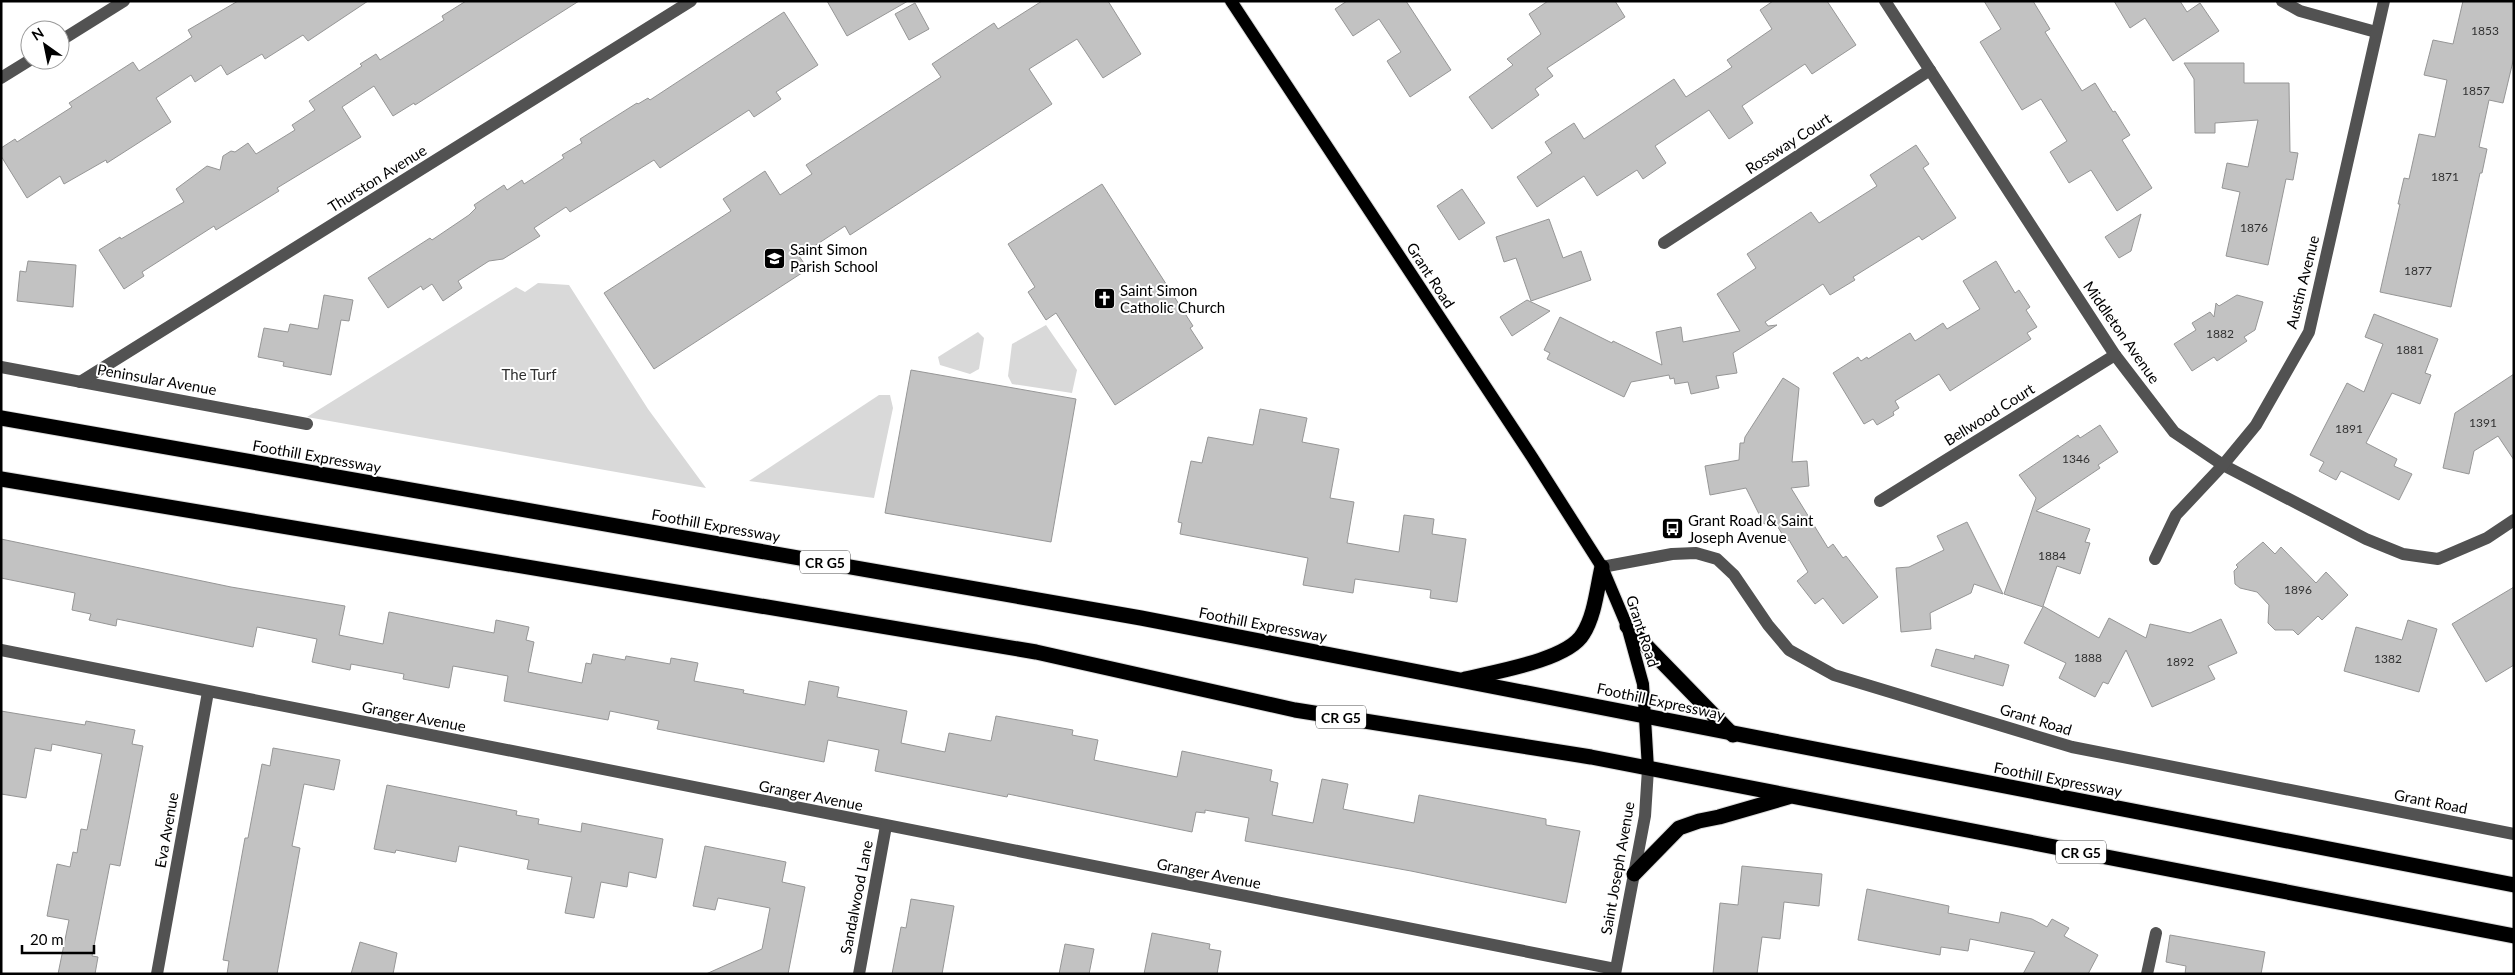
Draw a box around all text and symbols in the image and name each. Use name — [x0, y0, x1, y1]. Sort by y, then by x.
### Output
north arrow — [20, 20, 70, 70]
house number: 1853 — [2471, 23, 2499, 38]
text: N — [28, 24, 47, 44]
house number: 1857 — [2462, 83, 2490, 98]
street label: Rossway Court — [1742, 108, 1835, 177]
street label: Thurston Avenue — [324, 140, 430, 215]
house number: 1871 — [2431, 169, 2459, 184]
house number: 1876 — [2240, 220, 2268, 235]
street label: Austin Avenue — [2282, 233, 2322, 330]
street label: Grant Road — [1403, 239, 1459, 311]
place label: Saint Simon Parish School — [790, 240, 878, 275]
school or university icon: Saint Simon Parish School — [762, 246, 786, 270]
house number: 1877 — [2404, 263, 2432, 278]
street label: Middleton Avenue — [2080, 277, 2164, 387]
place label: Saint Simon Catholic Church — [1120, 281, 1225, 316]
church icon: Saint Simon Catholic Church — [1092, 287, 1116, 311]
house number: 1882 — [2206, 326, 2234, 341]
house number: 1881 — [2396, 342, 2424, 357]
street label: Peninsular Avenue — [96, 360, 218, 398]
park label: The Turf — [502, 365, 557, 383]
street label: Bellwood Court — [1941, 379, 2038, 449]
house number: 1391 — [2469, 415, 2497, 430]
house number: 1891 — [2335, 421, 2363, 436]
street label: Foothill Expressway — [251, 436, 383, 476]
house number: 1346 — [2062, 451, 2090, 466]
street label: Foothill Expressway — [650, 505, 782, 545]
place label: Grant Road & Saint Joseph Avenue — [1688, 511, 1814, 546]
bus stop icon: Grant Road & Saint Joseph Avenue — [1660, 517, 1684, 541]
house number: 1884 — [2038, 548, 2066, 563]
road number: CR G5 — [800, 550, 850, 574]
house number: 1896 — [2284, 582, 2312, 597]
street label: Grant Road — [1623, 593, 1663, 669]
street label: Foothill Expressway — [1197, 603, 1329, 645]
house number: 1888 — [2074, 650, 2102, 665]
house number: 1382 — [2374, 651, 2402, 666]
house number: 1892 — [2166, 654, 2194, 669]
street label: Foothill Expressway — [1595, 679, 1727, 723]
street label: Granger Avenue — [360, 697, 468, 735]
street label: Grant Road — [1998, 700, 2074, 738]
road number: CR G5 — [1316, 706, 1366, 729]
street label: Foothill Expressway — [1992, 758, 2124, 800]
street label: Granger Avenue — [757, 776, 865, 814]
street label: Grant Road — [2393, 785, 2469, 817]
street label: Eva Avenue — [151, 791, 182, 869]
street label: Saint Joseph Avenue — [1596, 800, 1638, 936]
street label: Sandalwood Lane — [836, 838, 876, 955]
road number: CR G5 — [2056, 840, 2106, 864]
street label: Granger Avenue — [1155, 854, 1263, 892]
scale bar — [22, 922, 95, 954]
text: 20 m — [30, 930, 64, 948]

